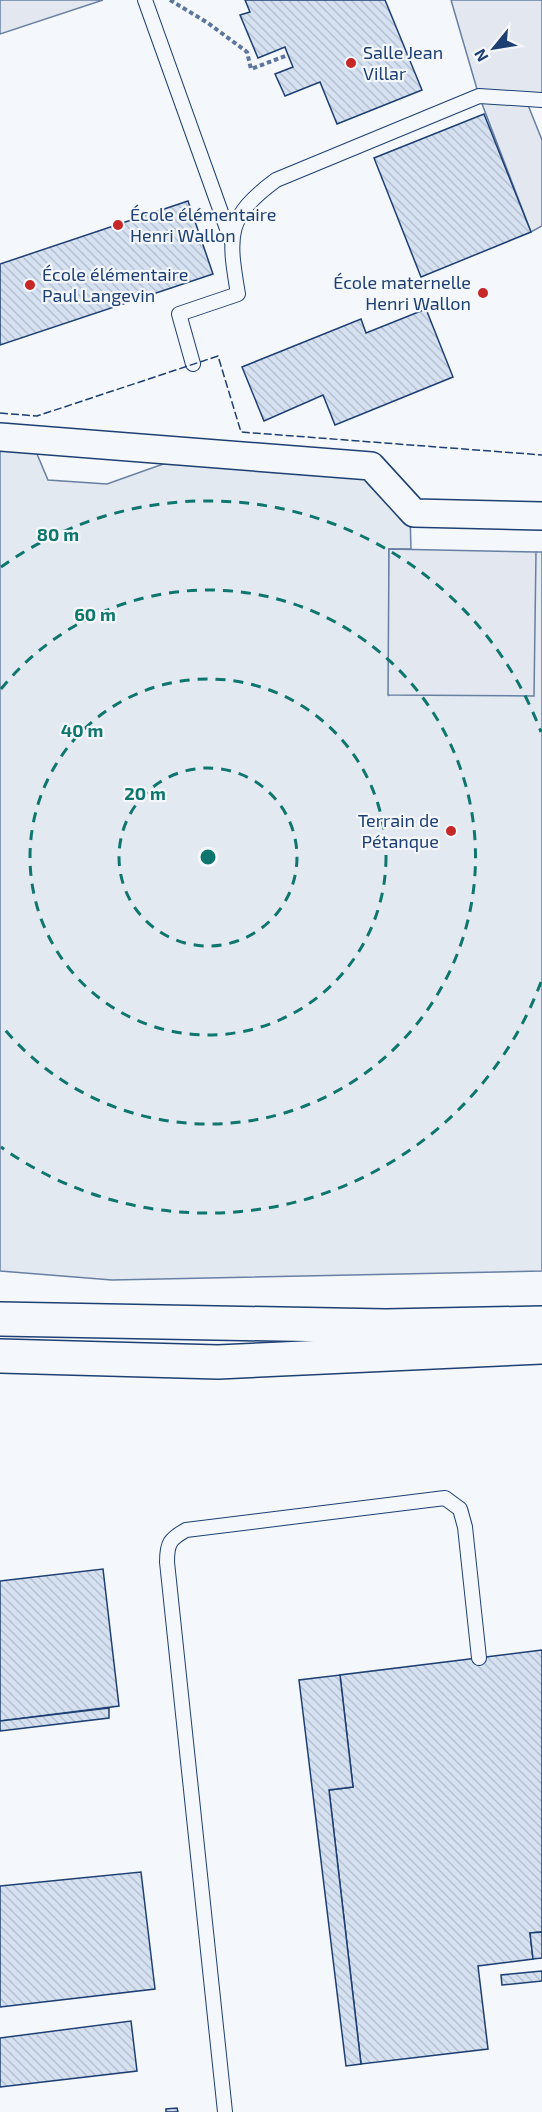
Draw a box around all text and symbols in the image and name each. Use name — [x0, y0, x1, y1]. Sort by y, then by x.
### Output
north arrow — [464, 18, 524, 78]
place label: Salle Jean Villar — [363, 41, 443, 84]
text: N — [469, 46, 492, 66]
marker: Salle Jean Villar — [344, 56, 358, 70]
place label: École élémentaire Henri Wallon — [130, 203, 276, 246]
marker: École élémentaire Henri Wallon — [111, 218, 125, 232]
place label: École élémentaire Paul Langevin — [42, 263, 188, 306]
place label: École maternelle Henri Wallon — [333, 271, 471, 314]
marker: École élémentaire Paul Langevin — [23, 278, 37, 292]
marker: École maternelle Henri Wallon — [476, 286, 490, 300]
text: 80 m — [37, 523, 79, 545]
text: 60 m — [74, 603, 116, 625]
text: 40 m — [61, 719, 103, 741]
text: 20 m — [124, 782, 166, 804]
place label: Terrain de Pétanque — [358, 809, 439, 852]
marker: Terrain de Pétanque — [444, 824, 458, 838]
centre of rings — [198, 847, 218, 867]

